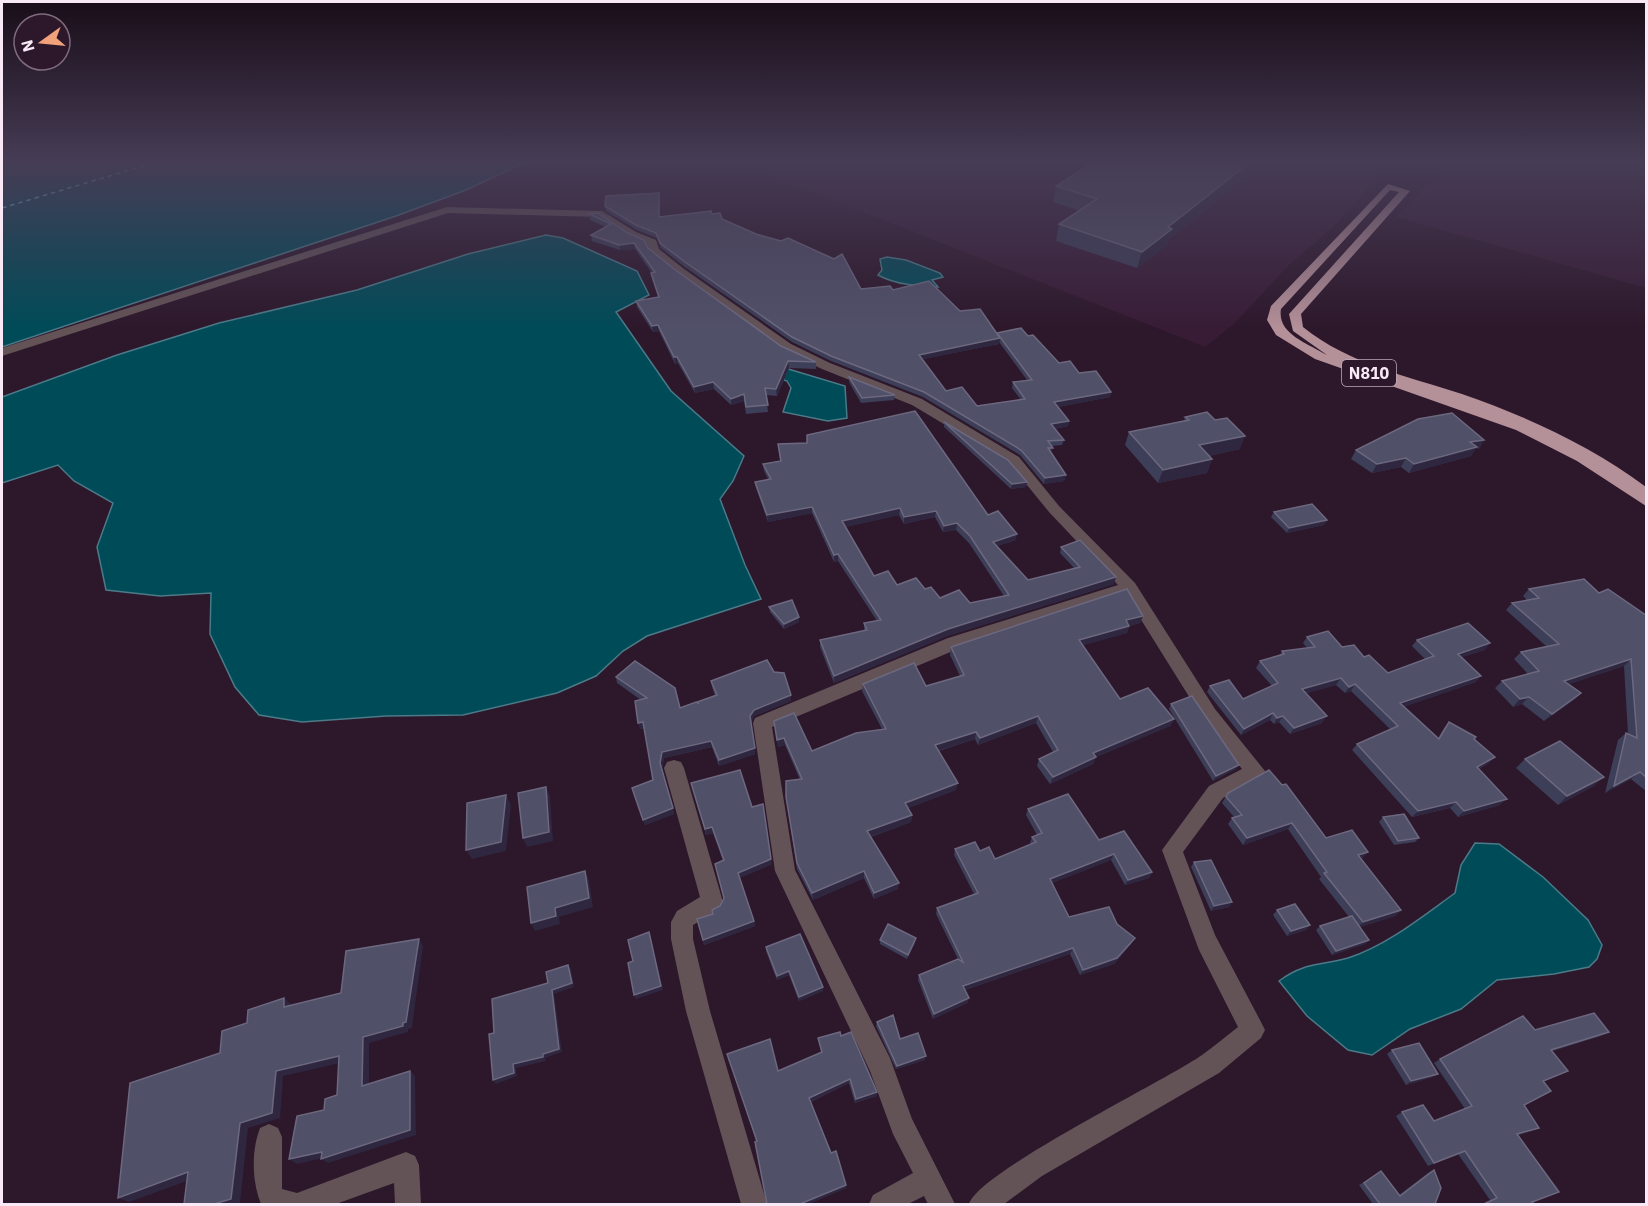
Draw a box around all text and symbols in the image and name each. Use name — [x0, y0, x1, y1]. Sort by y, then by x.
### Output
north arrow — [12, 12, 72, 72]
text: N — [16, 38, 39, 54]
road number: N810 — [1342, 360, 1396, 386]

